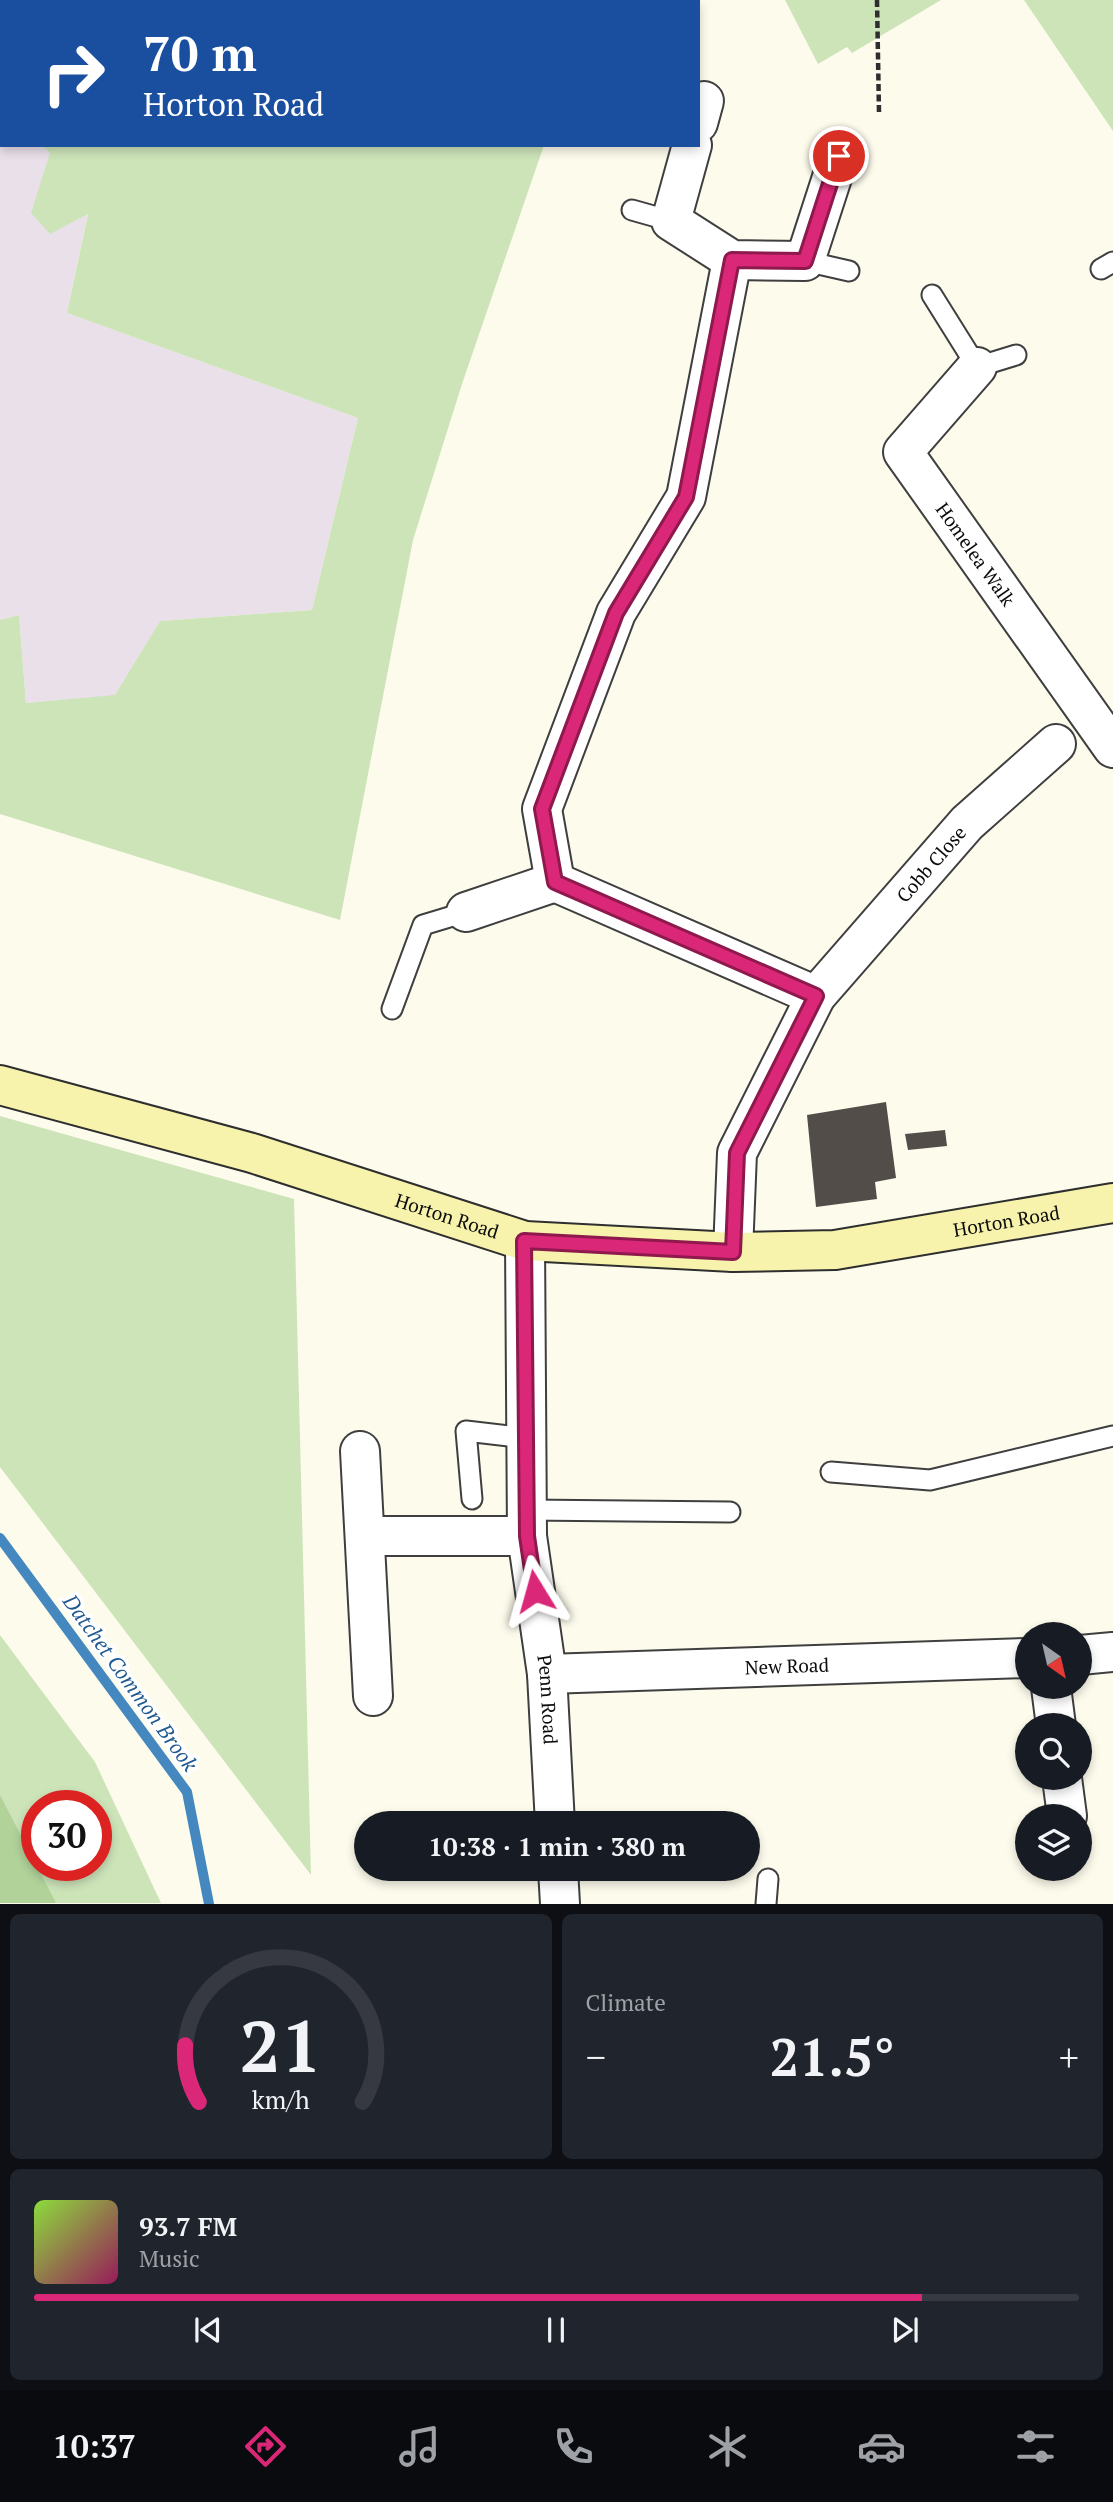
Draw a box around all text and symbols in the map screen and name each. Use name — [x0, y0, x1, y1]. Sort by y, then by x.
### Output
text: 70 m — [143, 20, 257, 85]
icon: right — [28, 28, 119, 119]
text: Horton Road — [143, 83, 324, 125]
pin — [809, 126, 869, 186]
icon: arrive — [820, 137, 858, 175]
street label: Homelea Walk — [931, 497, 1021, 611]
street label: Cobb Close — [891, 820, 971, 907]
street label: Horton Road — [392, 1187, 503, 1244]
street label: Horton Road — [951, 1199, 1062, 1242]
position arrow — [498, 1554, 572, 1628]
water label: Datchet Common Brook — [57, 1588, 205, 1777]
north arrow — [1015, 1622, 1092, 1699]
map controls — [1015, 1622, 1092, 1881]
street label: New Road — [744, 1652, 830, 1679]
street label: Penn Road — [532, 1653, 564, 1746]
button: search — [1015, 1713, 1092, 1790]
speed limit sign: 30 — [21, 1790, 112, 1881]
button: layers — [1015, 1804, 1092, 1881]
text: 10:38 · 1 min · 380 m — [428, 1829, 686, 1863]
text: Climate — [586, 1987, 666, 2018]
text: 21 — [240, 1997, 322, 2094]
text: 21.5° — [770, 2022, 895, 2091]
text: − — [586, 2032, 606, 2082]
text: + — [1059, 2032, 1079, 2082]
text: km/h — [252, 2083, 310, 2116]
text: 93.7 FM — [139, 2209, 237, 2243]
text: Music — [139, 2243, 200, 2274]
icon: previous — [189, 2311, 227, 2349]
icon: pause — [537, 2311, 575, 2349]
icon: next — [886, 2311, 924, 2349]
icon: directions — [241, 2422, 290, 2471]
icon: music — [395, 2422, 444, 2471]
icon: phone — [549, 2422, 598, 2471]
icon: climate — [703, 2422, 752, 2471]
icon: car — [857, 2422, 906, 2471]
icon: filters — [1011, 2422, 1060, 2471]
text: 10:37 — [53, 2425, 136, 2467]

